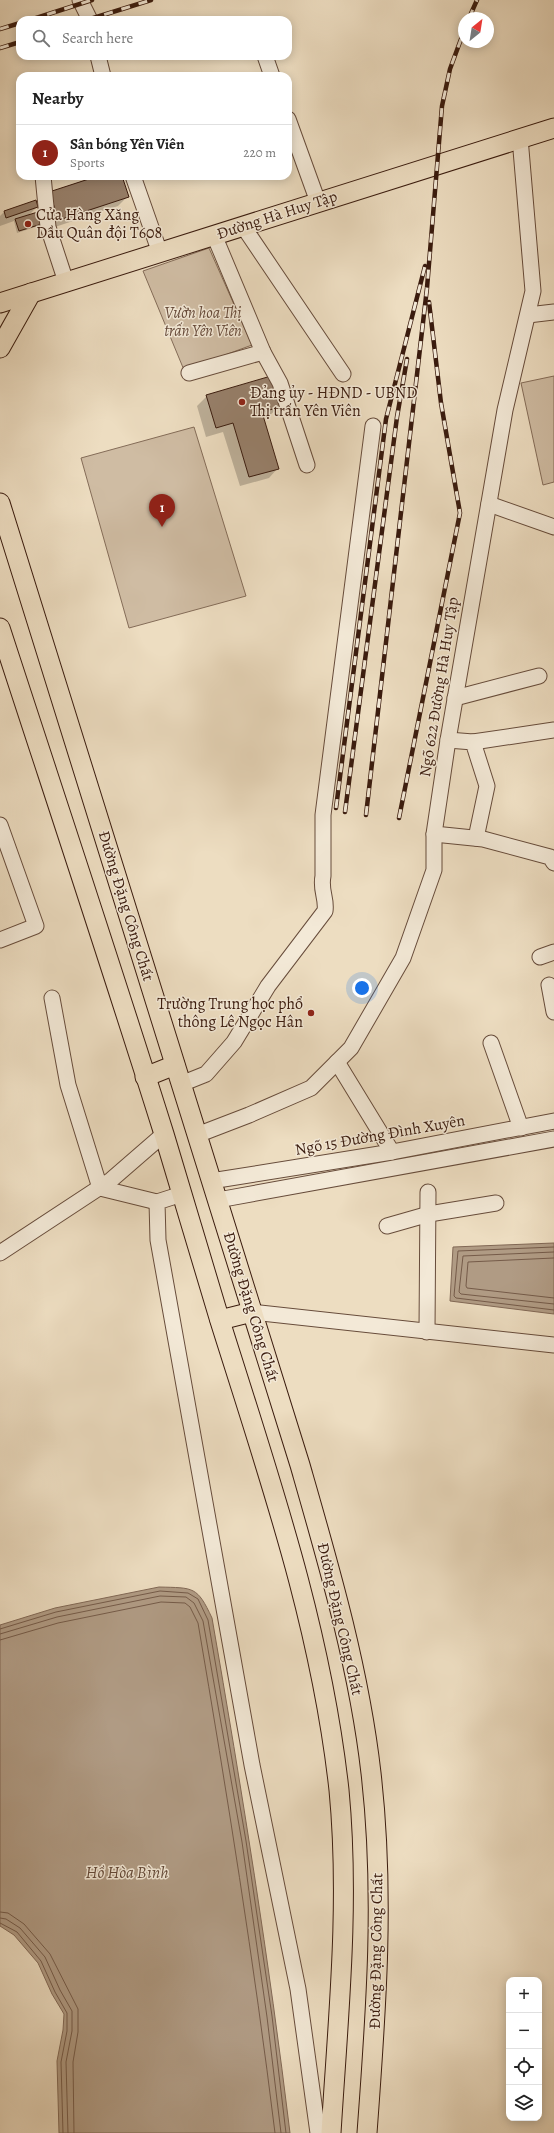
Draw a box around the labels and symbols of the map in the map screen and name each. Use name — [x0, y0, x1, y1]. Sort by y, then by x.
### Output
north arrow — [458, 12, 494, 48]
street label: Đường Hà Huy Tập — [214, 185, 340, 245]
place label: Cửa Hàng Xăng Dầu Quân đội T608 — [36, 204, 162, 244]
marker: Cửa Hàng Xăng Dầu Quân đội T608 — [23, 219, 33, 229]
park label: Vườn hoa Thị trấn Yên Viên — [164, 302, 242, 342]
place label: Đảng ủy - HĐND - UBND Thị trấn Yên Viên — [250, 382, 418, 422]
marker: Đảng ủy - HĐND - UBND Thị trấn Yên Viên — [237, 397, 247, 407]
pin: 1 — [149, 494, 175, 527]
street label: Ngõ 622 Đường Hà Huy Tập — [414, 595, 464, 779]
street label: Đường Đặng Công Chất — [93, 828, 159, 984]
your location — [352, 978, 372, 998]
place label: Trường Trung học phổ thông Lê Ngọc Hân — [157, 993, 303, 1033]
marker: Trường Trung học phổ thông Lê Ngọc Hân — [306, 1008, 316, 1018]
street label: Ngõ 15 Đường Đình Xuyên — [293, 1109, 467, 1161]
street label: Đường Đặng Công Chất — [218, 1229, 284, 1385]
street label: Đường Đặng Công Chất — [312, 1540, 368, 1698]
water label: Hồ Hòa Bình — [85, 1861, 169, 1884]
street label: Đường Đặng Công Chất — [364, 1873, 388, 2029]

